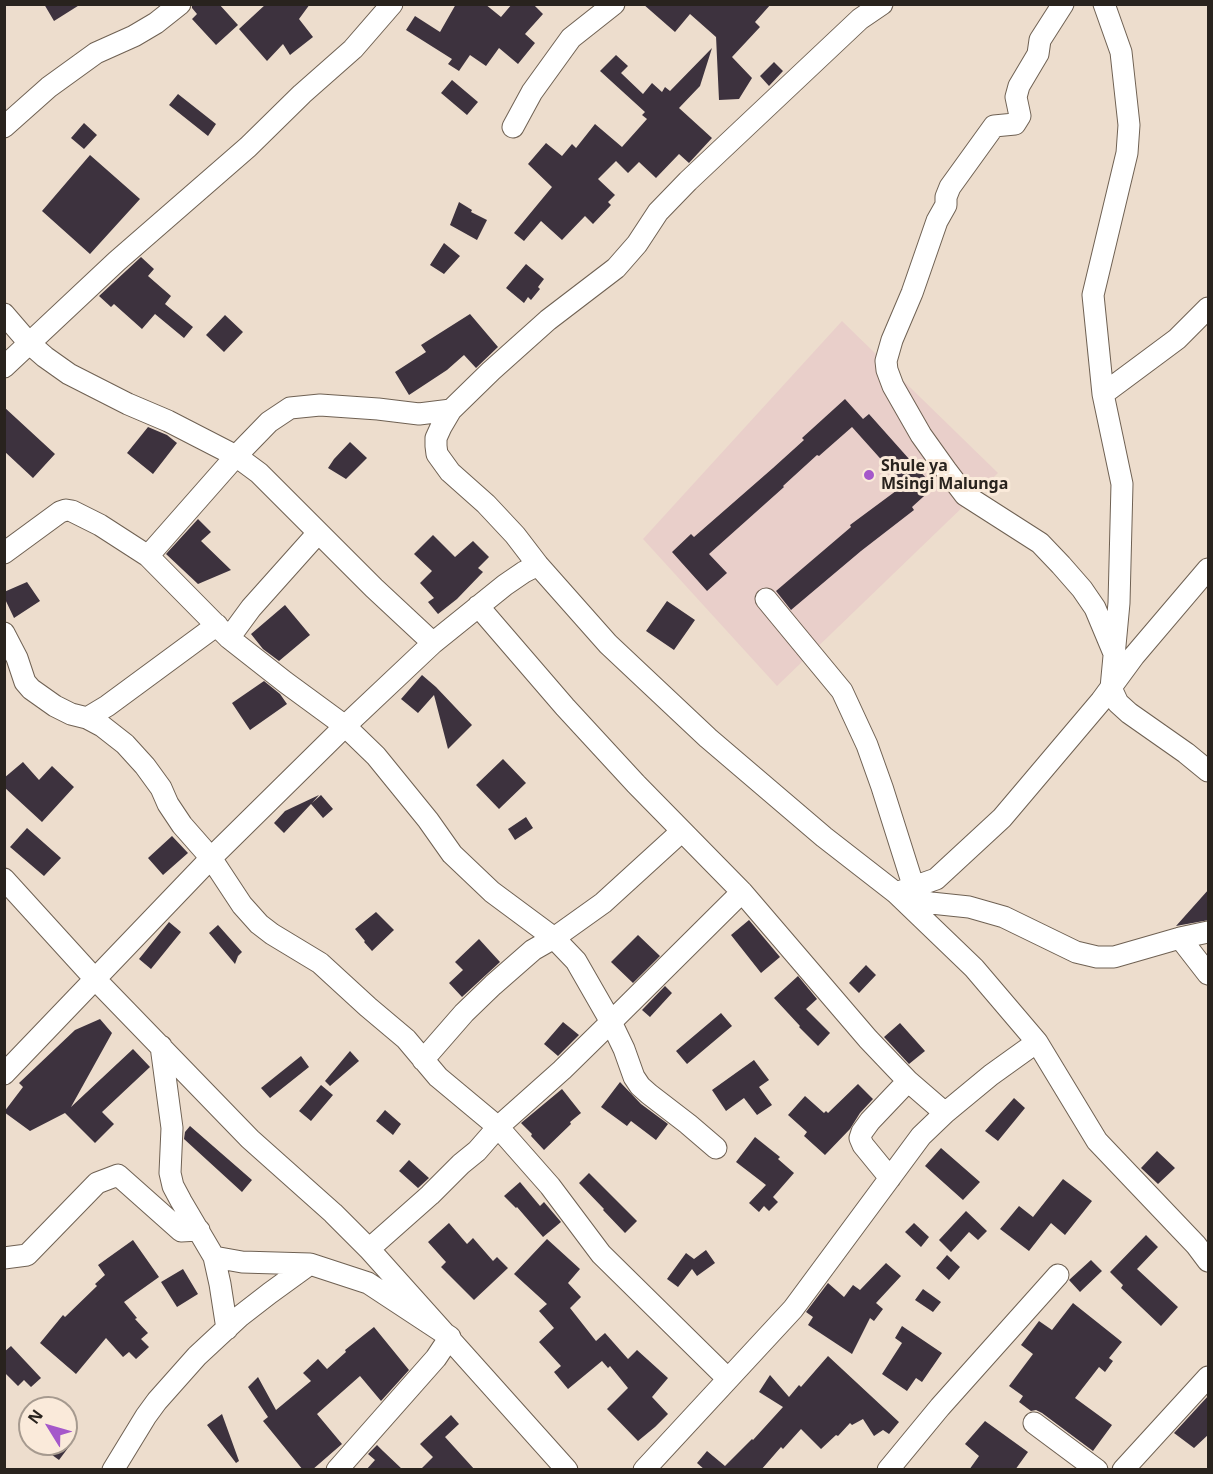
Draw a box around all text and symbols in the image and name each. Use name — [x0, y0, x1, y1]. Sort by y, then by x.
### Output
place label: Shule ya Msingi Malunga — [881, 456, 1008, 494]
marker: Shule ya Msingi Malunga — [862, 468, 876, 482]
north arrow — [18, 1396, 78, 1456]
text: N — [23, 1405, 48, 1428]

